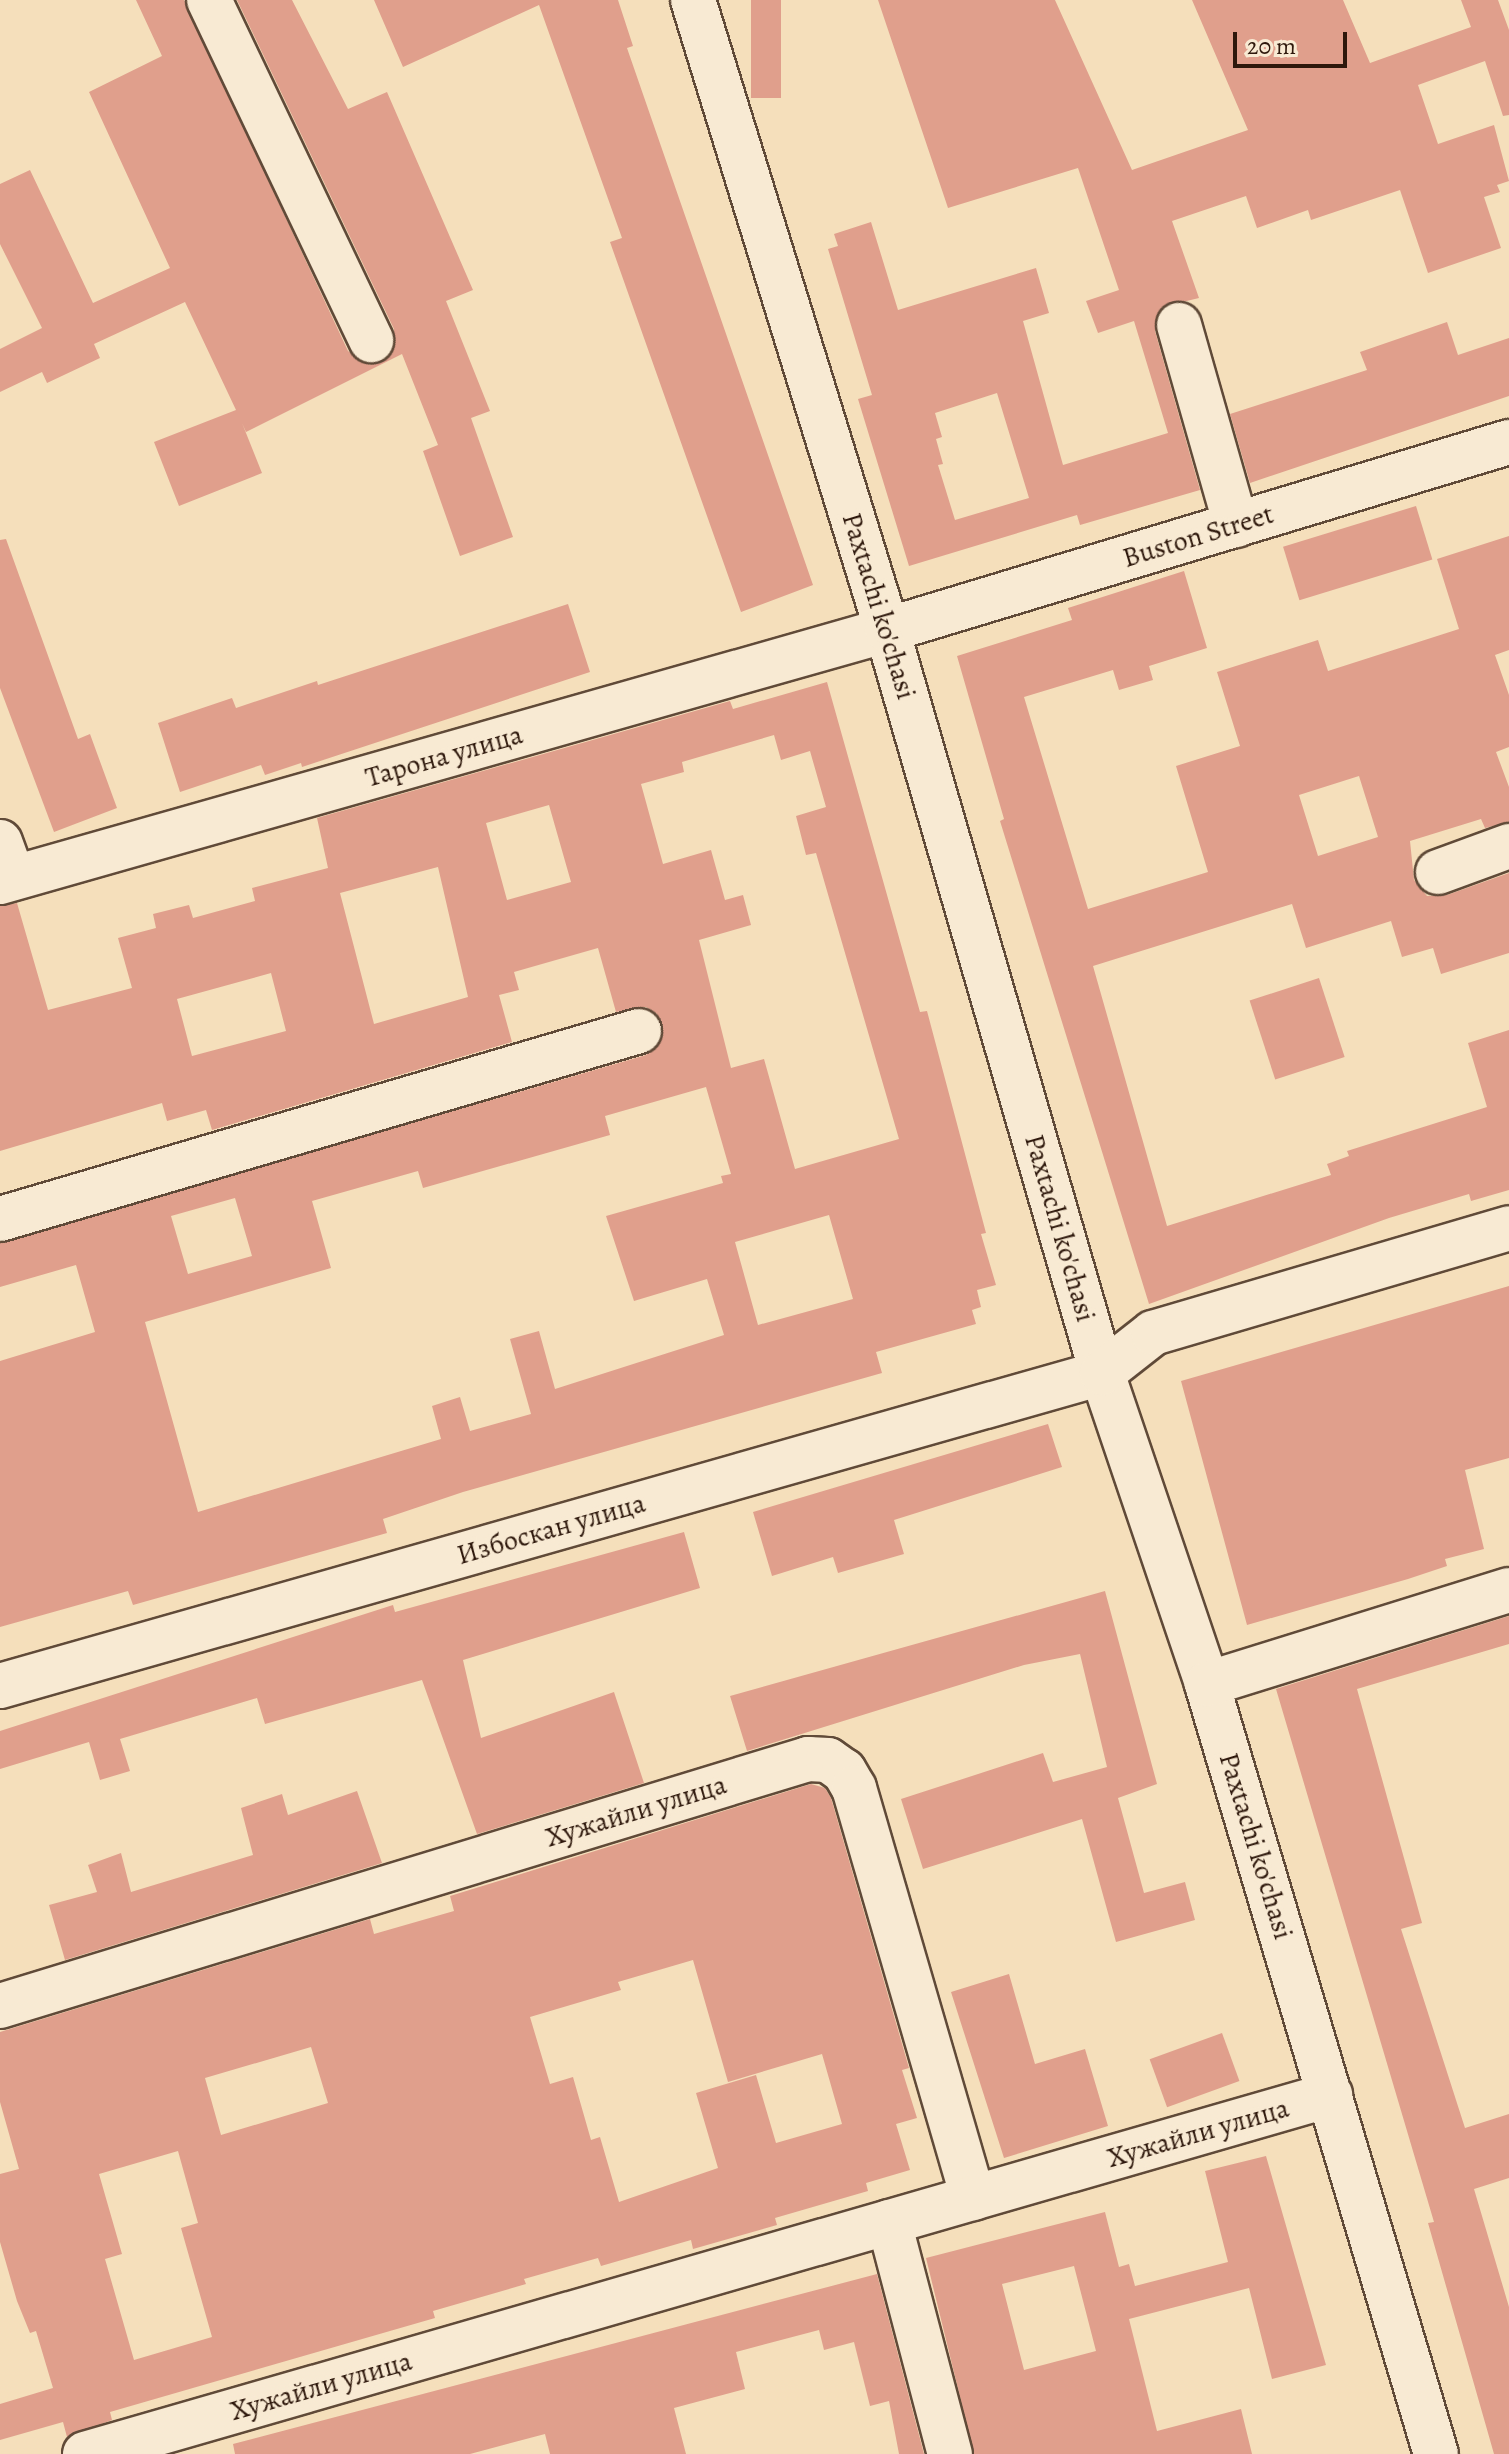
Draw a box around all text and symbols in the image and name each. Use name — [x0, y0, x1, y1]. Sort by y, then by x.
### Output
scale bar — [1237, 16, 1351, 66]
text: 20 m — [1247, 30, 1296, 62]
street label: Buston Street — [1118, 497, 1278, 575]
street label: Paxtachi ko'chasi — [835, 509, 923, 703]
street label: Тарона улица — [362, 718, 526, 794]
street label: Paxtachi ko'chasi — [1017, 1130, 1103, 1326]
street label: Избоскан улица — [453, 1486, 649, 1572]
street label: Paxtachi ko'chasi — [1212, 1749, 1300, 1943]
street label: Хужайли улица — [541, 1768, 731, 1854]
street label: Хужайли улица — [1103, 2091, 1293, 2175]
street label: Хужайли улица — [226, 2344, 416, 2428]

